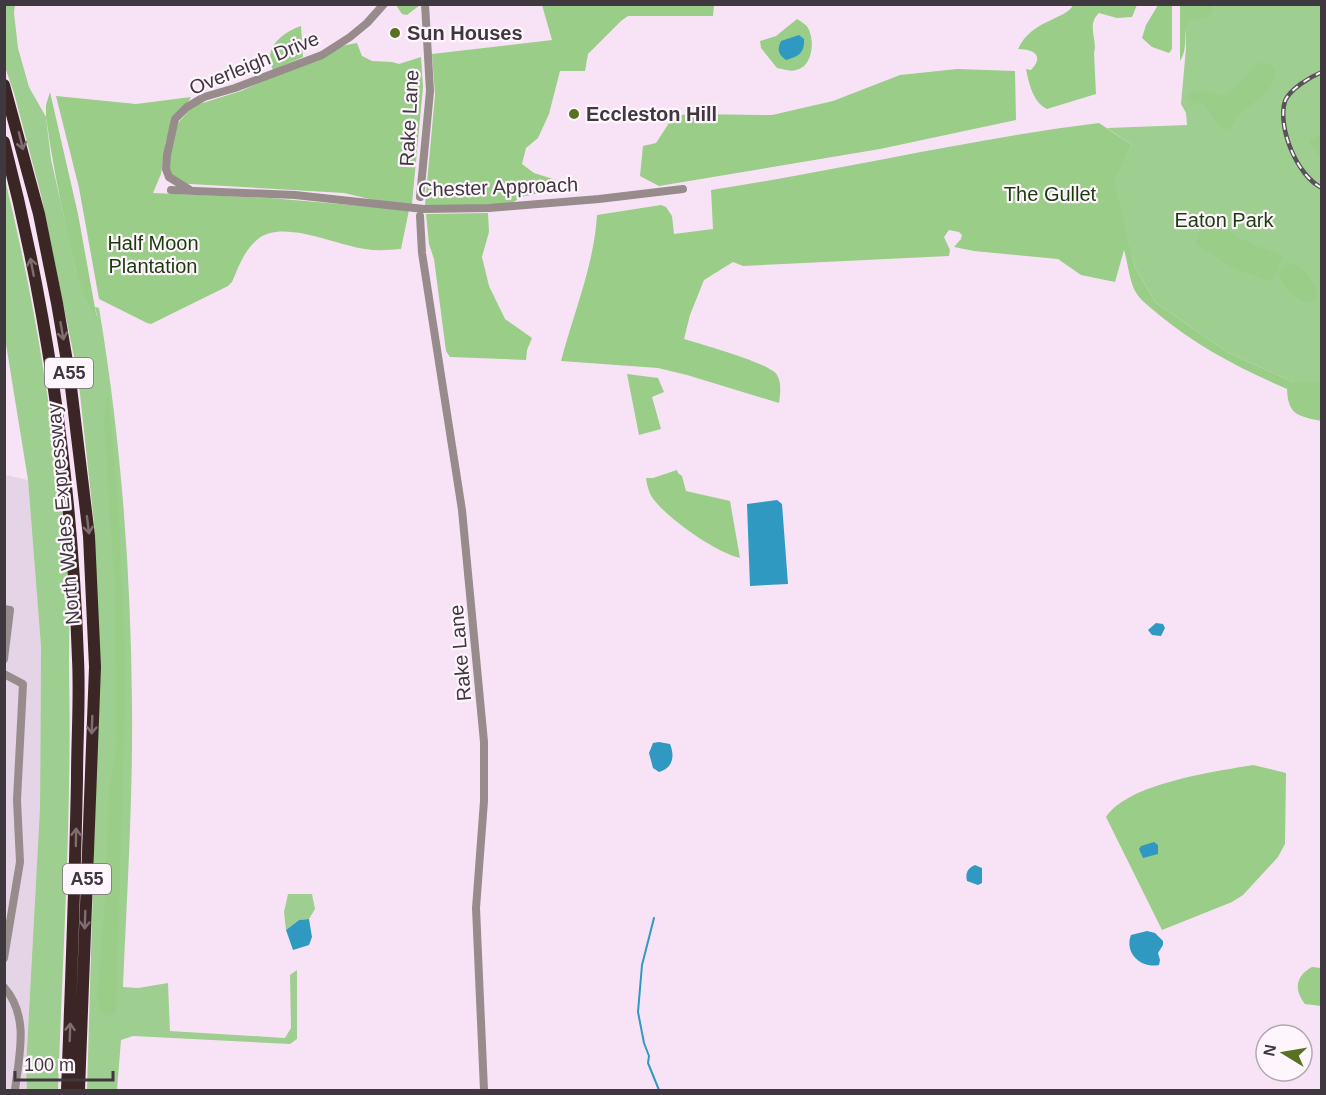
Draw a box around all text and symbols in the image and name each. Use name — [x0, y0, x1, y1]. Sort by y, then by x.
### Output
place label: Sun Houses — [407, 22, 523, 44]
marker: Sun Houses — [388, 26, 402, 40]
street label: Overleigh Drive — [186, 27, 322, 99]
street label: Rake Lane — [395, 69, 423, 167]
place label: Eccleston Hill — [586, 103, 717, 125]
marker: Eccleston Hill — [567, 107, 581, 121]
one-way arrow — [15, 131, 27, 150]
street label: Chester Approach — [418, 173, 578, 201]
park label: The Gullet — [1004, 183, 1097, 205]
park label: Eaton Park — [1175, 209, 1274, 231]
park label: Half Moon Plantation — [107, 232, 199, 277]
one-way arrow — [26, 258, 37, 278]
one-way arrow — [57, 321, 68, 341]
road number: A55 — [45, 358, 93, 388]
street label: North Wales Expressway — [42, 402, 84, 626]
one-way arrow — [82, 514, 93, 534]
street label: Rake Lane — [445, 604, 475, 702]
one-way arrow — [87, 715, 98, 735]
one-way arrow — [70, 828, 82, 848]
road number: A55 — [63, 864, 111, 894]
one-way arrow — [79, 909, 91, 929]
one-way arrow — [64, 1023, 75, 1043]
north arrow — [1254, 1023, 1314, 1083]
text: N — [1260, 1043, 1279, 1058]
scale bar — [15, 1044, 112, 1082]
text: 100 m — [24, 1055, 74, 1075]

